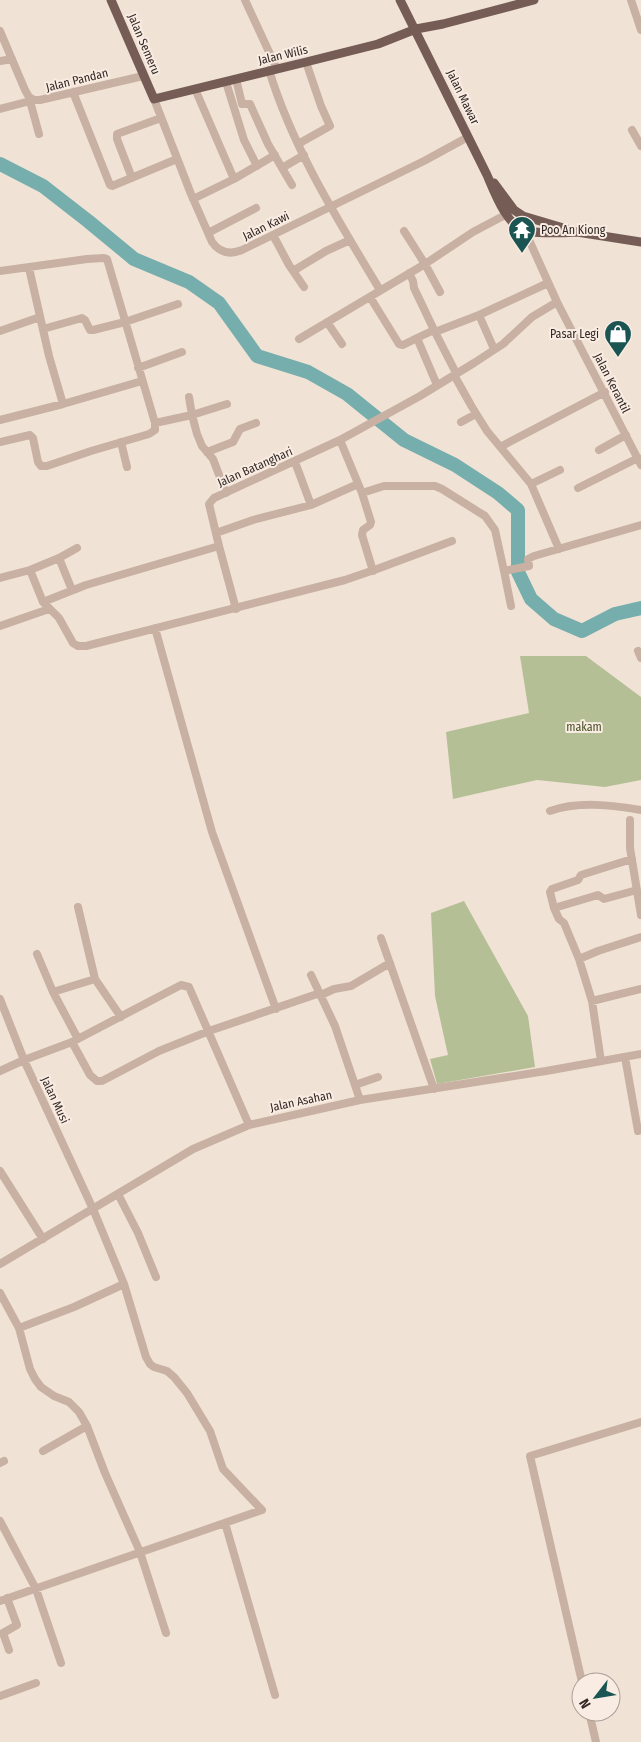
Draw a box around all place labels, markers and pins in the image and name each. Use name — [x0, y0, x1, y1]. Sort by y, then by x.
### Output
temple icon: Poo An Kiong — [507, 215, 537, 254]
place label: Poo An Kiong — [541, 223, 606, 237]
shop icon: Pasar Legi — [603, 319, 633, 358]
place label: Pasar Legi — [550, 327, 599, 341]

